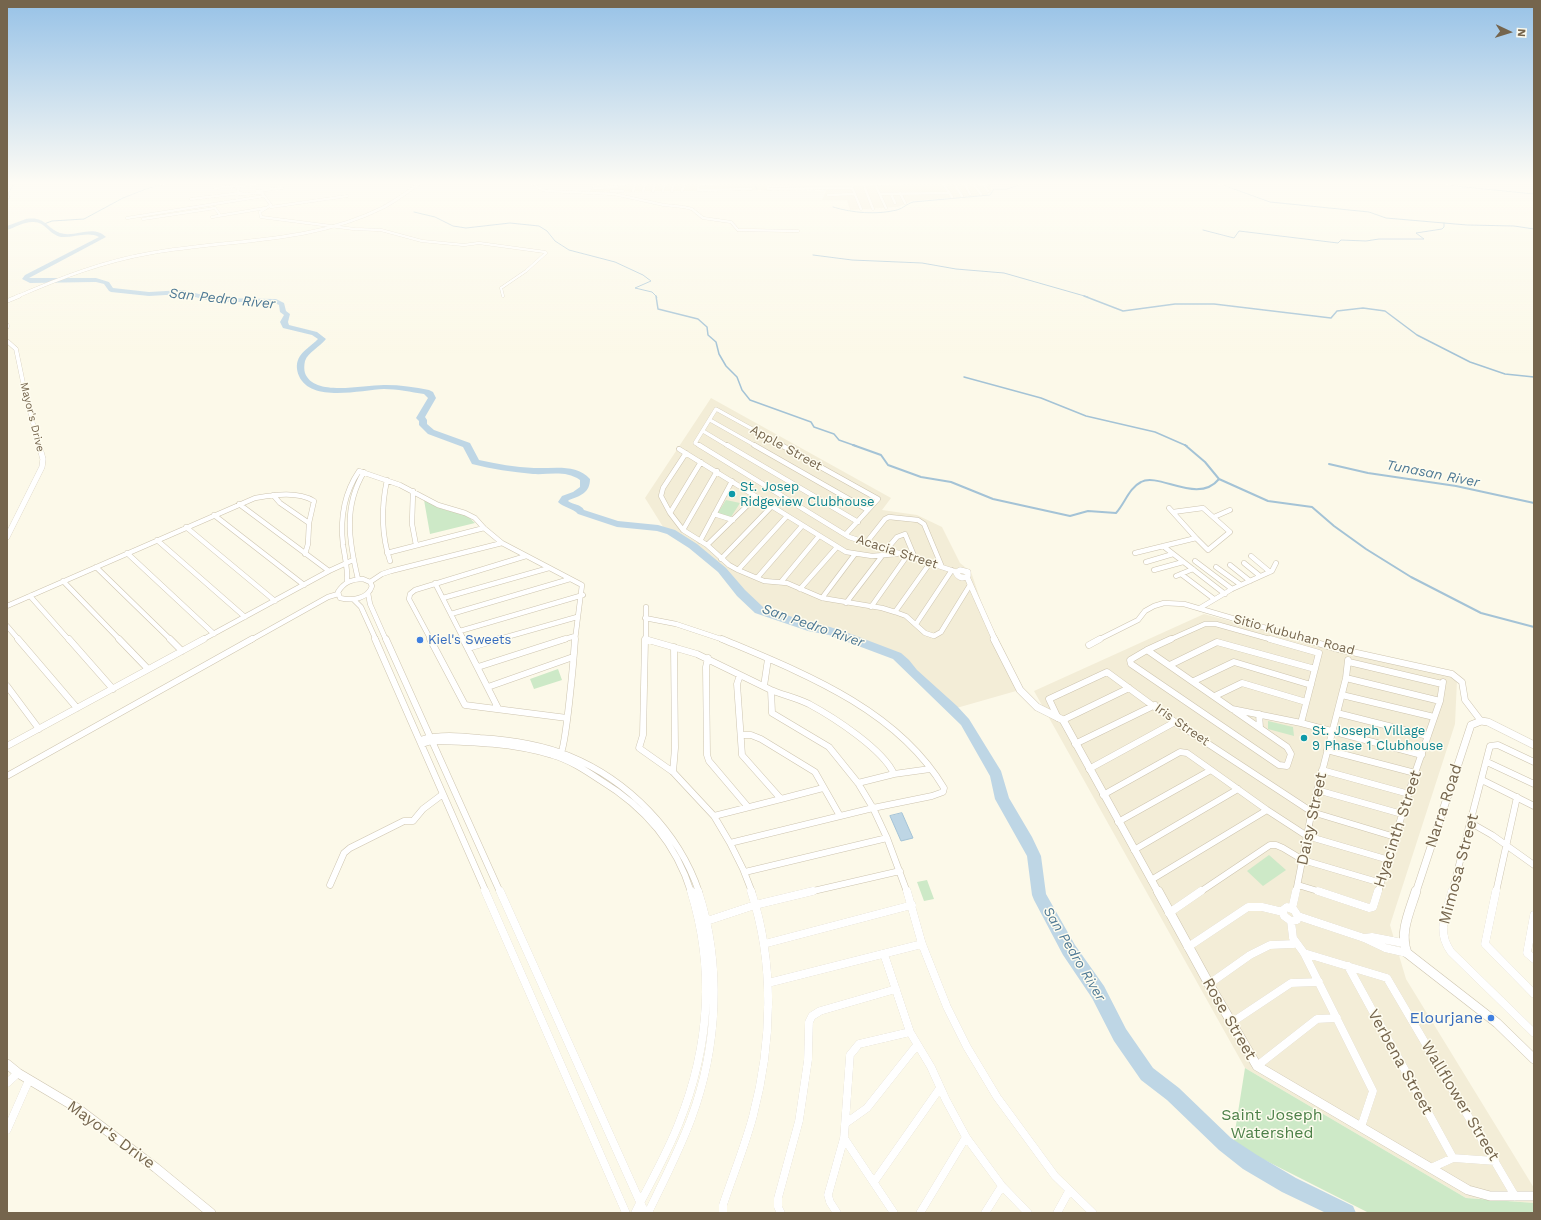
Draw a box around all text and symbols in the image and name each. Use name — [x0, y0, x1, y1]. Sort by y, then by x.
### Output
north arrow — [1489, 12, 1529, 52]
text: N — [1515, 28, 1528, 37]
water label: San Pedro River — [168, 285, 276, 313]
street label: Mayor's Drive — [17, 381, 47, 453]
street label: Apple Street — [747, 422, 825, 474]
water label: Tunasan River — [1385, 457, 1481, 491]
place label: St. Josep Ridgeview Clubhouse — [740, 479, 875, 510]
marker: St. Josep Ridgeview Clubhouse — [727, 489, 737, 499]
street label: Acacia Street — [854, 531, 940, 573]
water label: San Pedro River — [760, 601, 866, 651]
street label: Sitio Kubuhan Road — [1232, 611, 1356, 659]
place label: Kiel's Sweets — [428, 632, 511, 648]
marker: Kiel's Sweets — [415, 635, 425, 645]
street label: Iris Street — [1152, 701, 1212, 749]
place label: St. Joseph Village 9 Phase 1 Clubhouse — [1312, 723, 1443, 754]
marker: St. Joseph Village 9 Phase 1 Clubhouse — [1299, 733, 1309, 743]
street label: Narra Road — [1421, 762, 1467, 850]
street label: Hyacinth Street — [1370, 768, 1426, 890]
street label: Daisy Street — [1293, 771, 1331, 867]
street label: Mimosa Street — [1435, 812, 1483, 926]
water label: San Pedro River — [1039, 904, 1109, 1004]
street label: Rose Street — [1198, 975, 1260, 1063]
street label: Verbena Street — [1363, 1006, 1437, 1118]
place label: Elourjane — [1409, 1008, 1483, 1028]
marker: Elourjane — [1486, 1013, 1496, 1023]
street label: Wallflower Street — [1417, 1038, 1503, 1164]
street label: Mayor's Drive — [63, 1097, 159, 1173]
park label: Saint Joseph Watershed — [1221, 1105, 1323, 1143]

